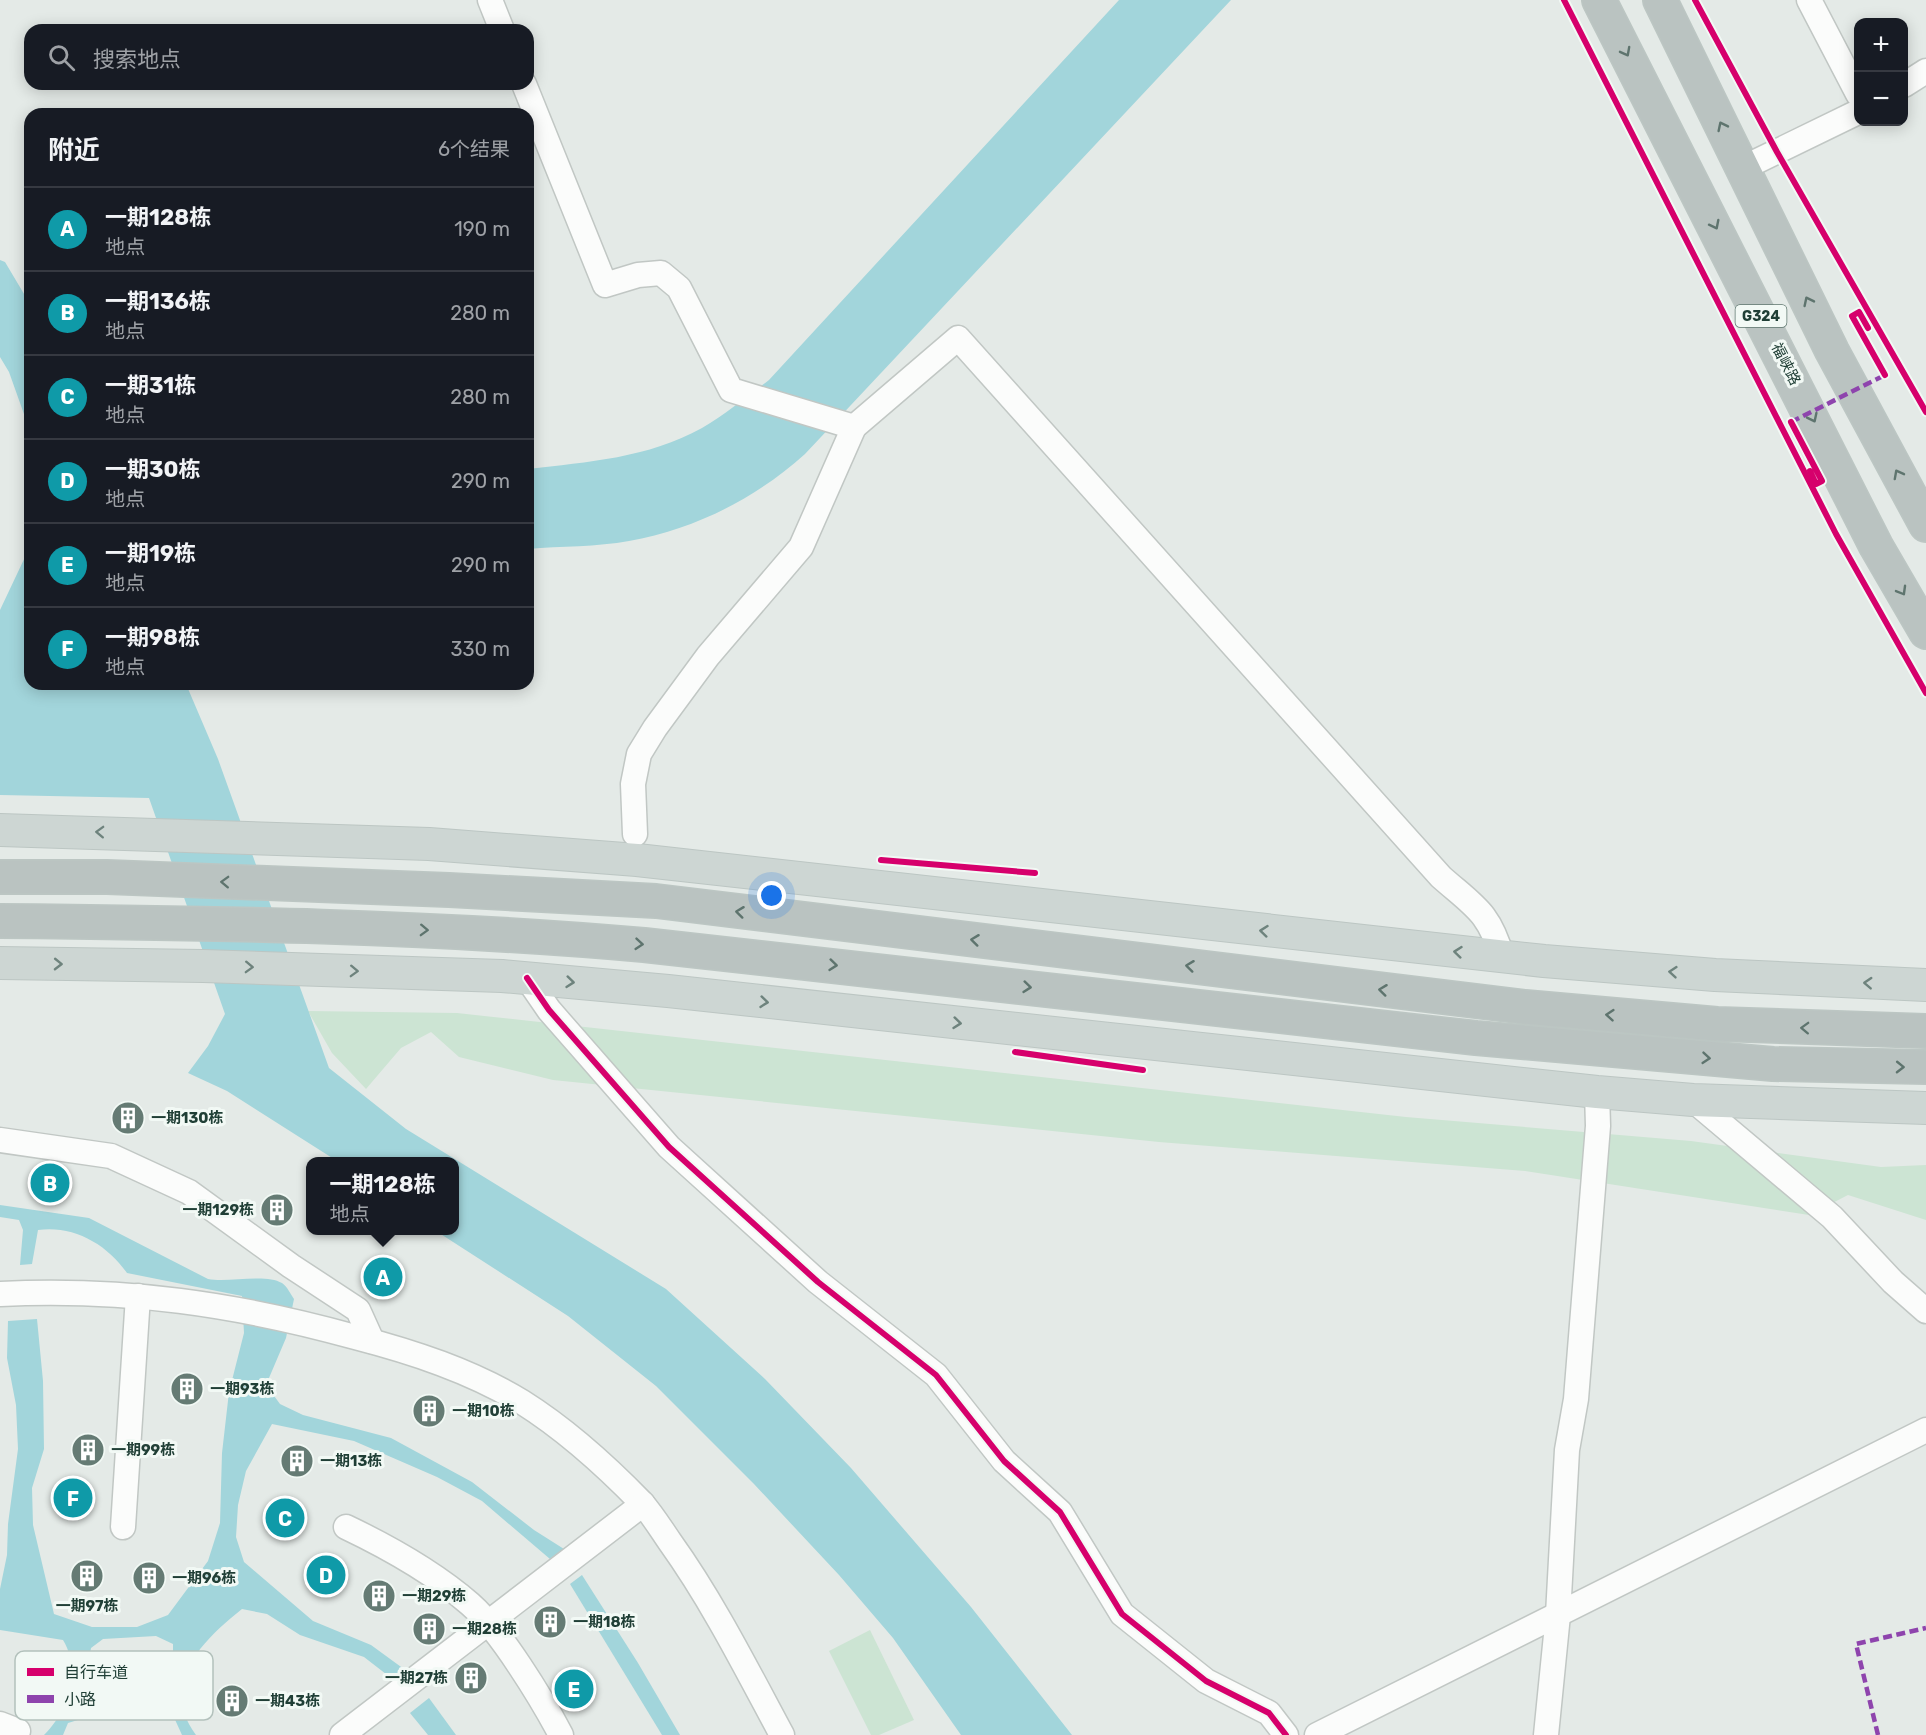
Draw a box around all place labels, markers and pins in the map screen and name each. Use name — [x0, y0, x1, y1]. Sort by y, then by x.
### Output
building icon: 一期130栋 — [110, 1100, 146, 1136]
place label: 一期130栋 — [151, 1109, 224, 1127]
pin: B — [31, 1160, 70, 1206]
building icon: 一期129栋 — [259, 1192, 295, 1228]
place label: 一期129栋 — [182, 1201, 254, 1219]
pin: A — [364, 1254, 403, 1300]
building icon: 一期93栋 — [169, 1371, 205, 1407]
place label: 一期93栋 — [210, 1380, 274, 1398]
building icon: 一期10栋 — [411, 1393, 447, 1429]
place label: 一期10栋 — [452, 1402, 515, 1420]
building icon: 一期99栋 — [70, 1432, 106, 1468]
place label: 一期99栋 — [111, 1441, 175, 1459]
building icon: 一期13栋 — [279, 1443, 315, 1479]
place label: 一期13栋 — [320, 1452, 382, 1470]
pin: F — [54, 1476, 92, 1520]
pin: C — [266, 1496, 304, 1540]
pin: D — [306, 1552, 346, 1598]
building icon: 一期97栋 — [69, 1558, 105, 1594]
building icon: 一期96栋 — [131, 1560, 167, 1596]
place label: 一期96栋 — [172, 1569, 236, 1587]
building icon: 一期29栋 — [361, 1578, 397, 1614]
place label: 一期29栋 — [402, 1587, 466, 1605]
place label: 一期97栋 — [55, 1597, 119, 1615]
building icon: 一期18栋 — [532, 1604, 568, 1640]
building icon: 一期28栋 — [411, 1611, 447, 1647]
place label: 一期18栋 — [573, 1613, 636, 1631]
place label: 一期28栋 — [452, 1620, 517, 1638]
building icon: 一期27栋 — [453, 1660, 489, 1696]
pin: E — [554, 1666, 594, 1712]
place label: 一期27栋 — [385, 1669, 448, 1687]
building icon: 一期43栋 — [214, 1683, 250, 1719]
place label: 一期43栋 — [255, 1692, 320, 1710]

